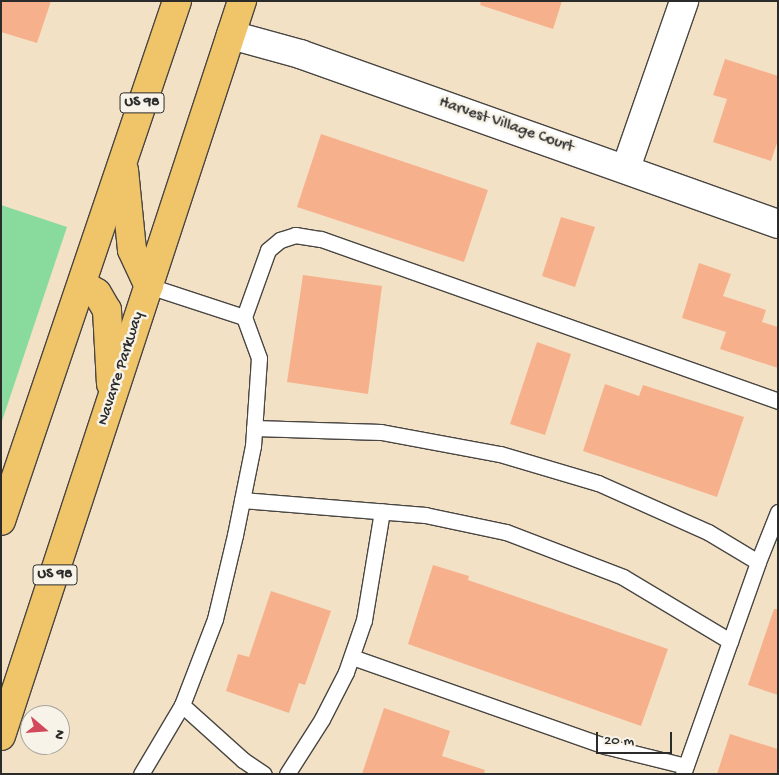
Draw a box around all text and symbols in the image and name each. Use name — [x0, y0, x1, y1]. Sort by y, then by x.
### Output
road number: US 98 — [120, 90, 164, 116]
street label: Harvest Village Court — [436, 94, 576, 158]
street label: Navarre Parkway — [95, 310, 149, 428]
road number: US 98 — [32, 562, 78, 588]
north arrow — [20, 705, 70, 755]
scale bar — [599, 722, 675, 754]
text: N — [49, 728, 68, 741]
text: 20 m — [604, 732, 634, 750]

